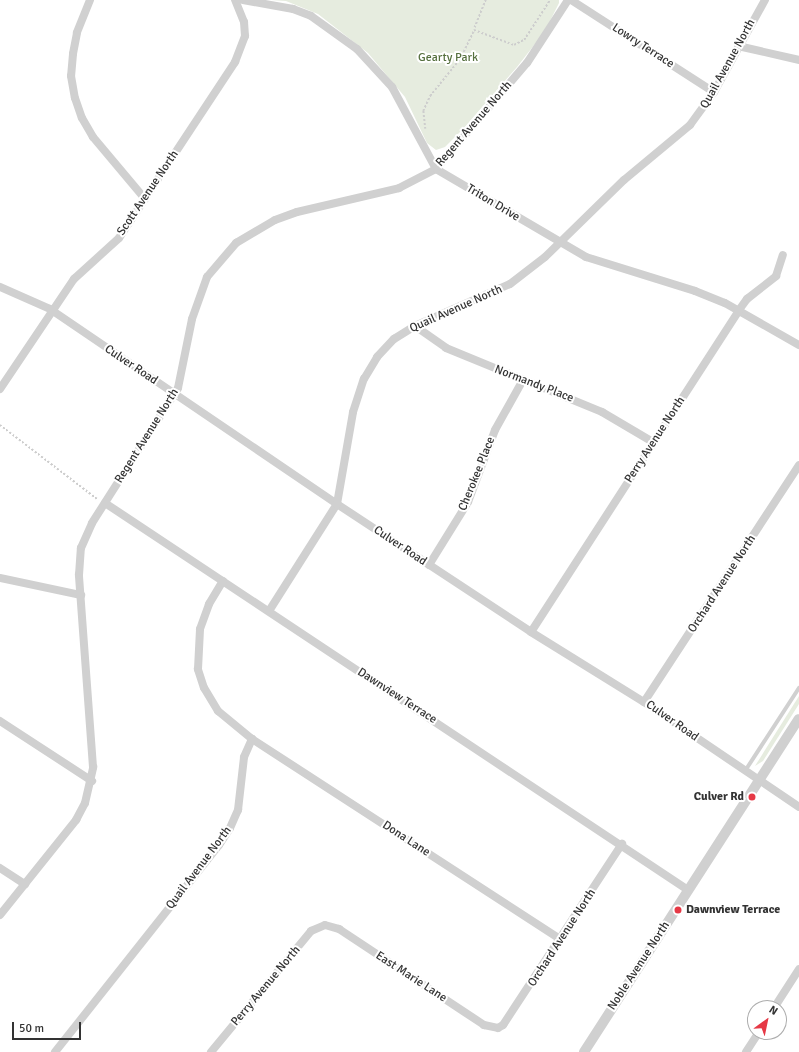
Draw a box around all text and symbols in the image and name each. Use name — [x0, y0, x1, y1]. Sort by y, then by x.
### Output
street label: Quail Avenue North — [697, 17, 759, 111]
street label: Lowry Terrace — [609, 21, 677, 71]
park label: Gearty Park — [418, 51, 478, 65]
street label: Regent Avenue North — [433, 78, 515, 170]
street label: Scott Avenue North — [114, 148, 182, 238]
street label: Triton Drive — [464, 182, 522, 224]
street label: Quail Avenue North — [407, 282, 505, 336]
street label: Culver Road — [102, 342, 160, 388]
street label: Normandy Place — [492, 362, 576, 406]
street label: Regent Avenue North — [112, 386, 182, 486]
street label: Perry Avenue North — [622, 394, 688, 486]
street label: Cherokee Place — [456, 435, 498, 513]
street label: Culver Road — [371, 523, 429, 569]
street label: Orchard Avenue North — [685, 532, 759, 636]
street label: Dawnview Terrace — [355, 665, 439, 727]
street label: Culver Road — [643, 698, 701, 744]
place label: Culver Rd — [694, 790, 744, 804]
marker: Culver Rd — [747, 792, 757, 802]
street label: Dona Lane — [379, 818, 433, 860]
street label: Quail Avenue North — [163, 824, 235, 912]
street label: Orchard Avenue North — [525, 886, 599, 990]
place label: Dawnview Terrace — [686, 903, 780, 917]
marker: Dawnview Terrace — [673, 905, 683, 915]
street label: Noble Avenue North — [605, 919, 673, 1013]
street label: Perry Avenue North — [228, 943, 304, 1029]
street label: East Marie Lane — [373, 949, 449, 1005]
north arrow — [747, 1000, 787, 1040]
text: N — [767, 1003, 780, 1018]
scale bar — [14, 1014, 83, 1040]
text: 50 m — [19, 1021, 44, 1036]

